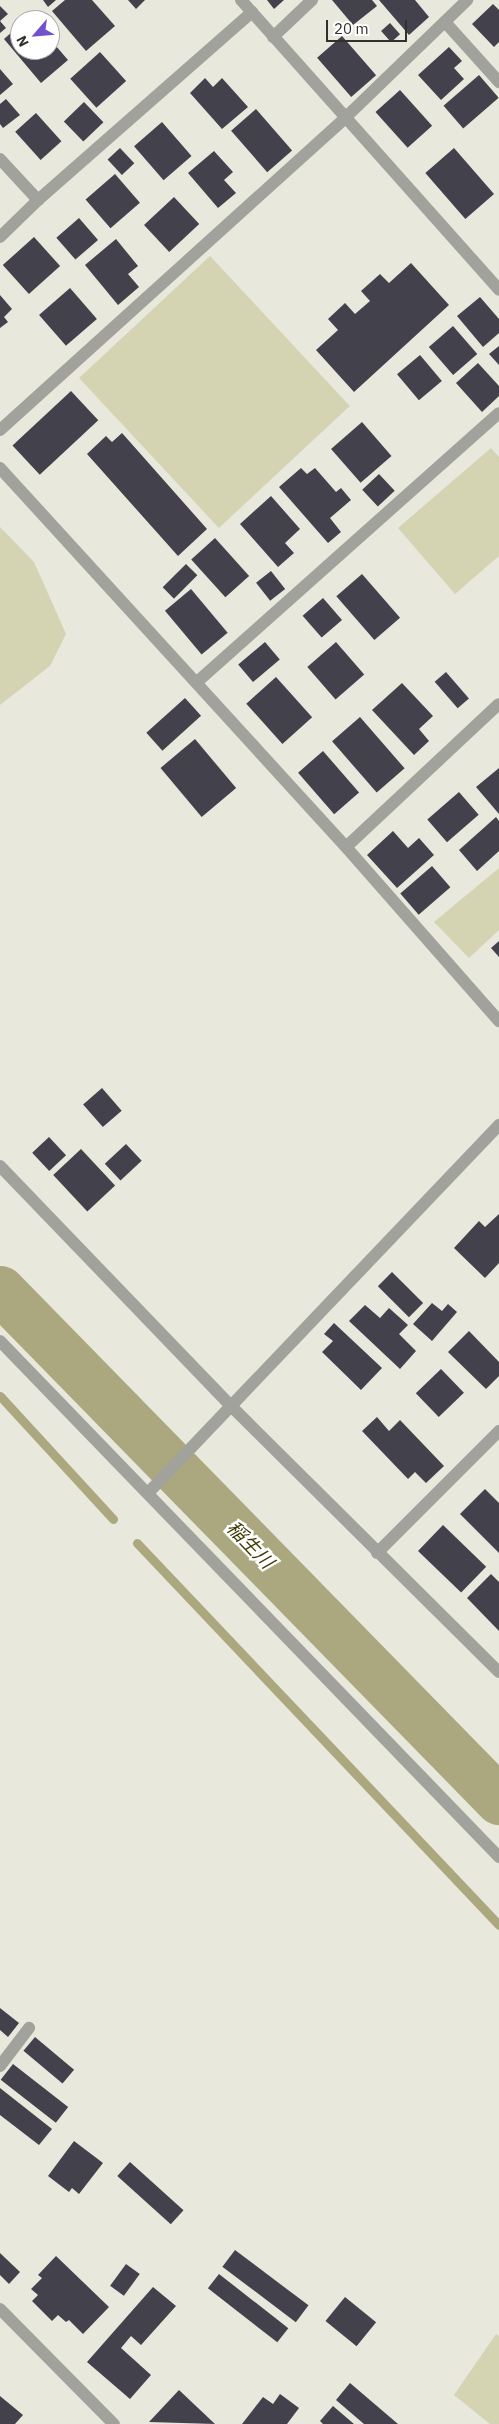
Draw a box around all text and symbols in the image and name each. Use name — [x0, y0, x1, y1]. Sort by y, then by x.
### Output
north arrow — [10, 10, 60, 60]
scale bar — [329, 10, 410, 42]
text: 20 m — [334, 19, 369, 38]
text: N — [12, 33, 33, 50]
water label: 稲生川 — [222, 1517, 278, 1573]

